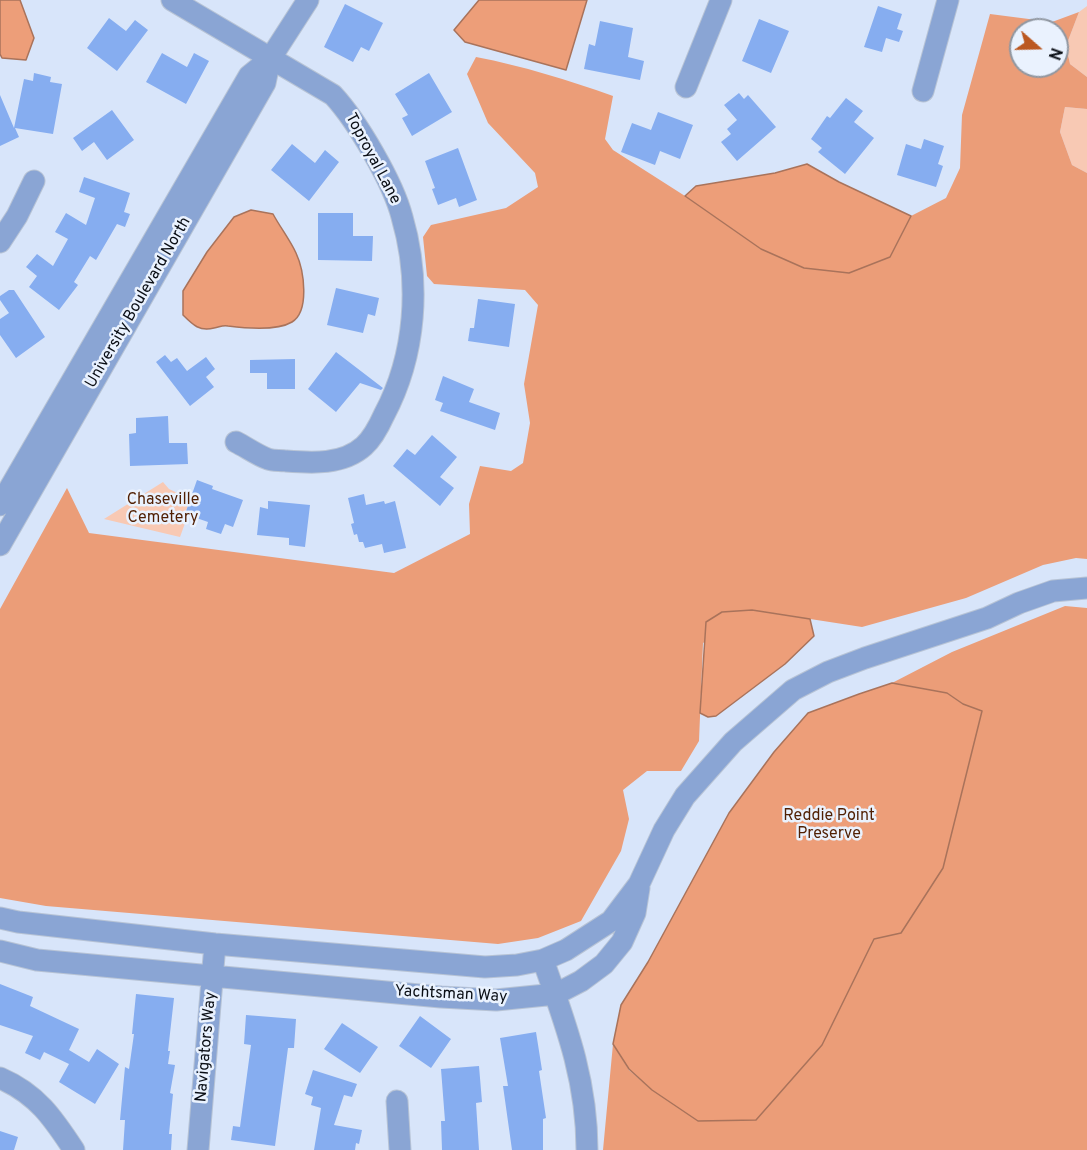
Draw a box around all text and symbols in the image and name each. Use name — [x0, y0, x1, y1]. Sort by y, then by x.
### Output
north arrow — [1009, 18, 1069, 78]
text: N — [1043, 45, 1065, 62]
street label: Toproyal Lane — [340, 110, 404, 208]
street label: University Boulevard North — [82, 214, 196, 392]
park label: Chaseville Cemetery — [127, 491, 199, 529]
park label: Reddie Point Preserve — [783, 807, 875, 845]
street label: Yachtsman Way — [394, 982, 508, 1008]
street label: Navigators Way — [193, 991, 221, 1103]

